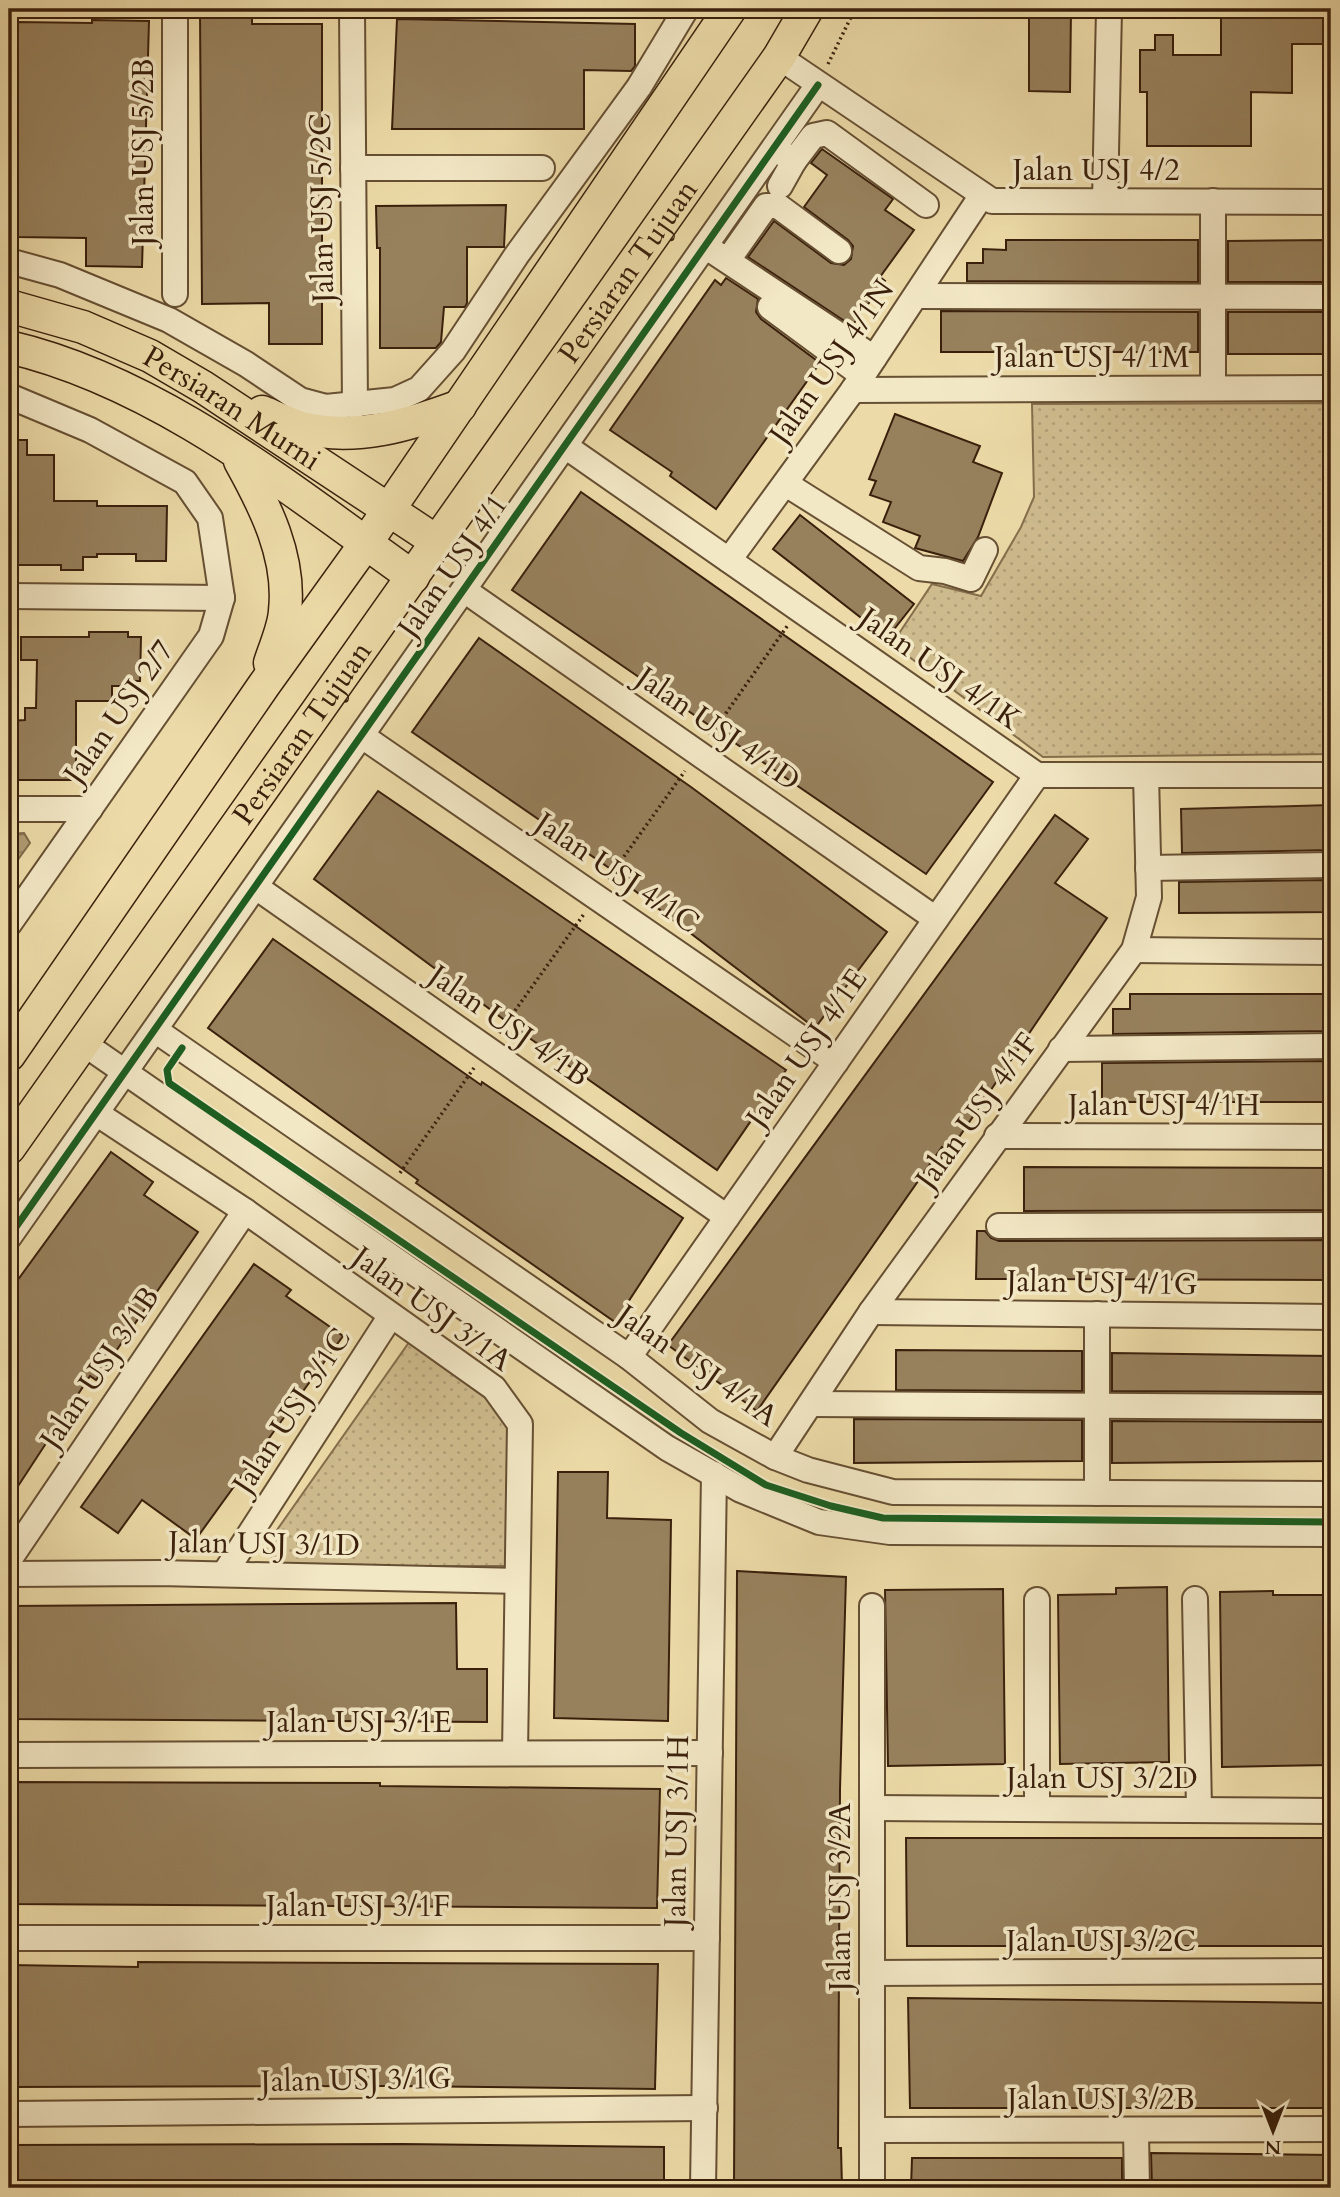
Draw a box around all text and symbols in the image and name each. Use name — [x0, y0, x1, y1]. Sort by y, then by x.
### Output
street label: Jalan USJ 5/2B — [123, 58, 164, 250]
street label: Jalan USJ 5/2C — [300, 113, 344, 307]
street label: Jalan USJ 4/2 — [1008, 150, 1180, 191]
street label: Persiaran Tujuan — [549, 171, 707, 372]
street label: Jalan USJ 4/1N — [758, 271, 904, 456]
street label: Persiaran Murni — [135, 336, 329, 480]
street label: Jalan USJ 4/1M — [990, 337, 1190, 378]
street label: Jalan USJ 4/1 — [386, 486, 518, 649]
street label: Jalan USJ 4/1K — [847, 596, 1030, 740]
street label: Jalan USJ 2/7 — [52, 632, 184, 795]
street label: Persiaran Tujuan — [223, 633, 381, 833]
street label: Jalan USJ 4/1D — [625, 655, 808, 801]
street label: Jalan USJ 4/1C — [523, 801, 707, 943]
street label: Jalan USJ 4/1B — [417, 953, 598, 1097]
street label: Jalan USJ 4/1E — [735, 960, 877, 1139]
street label: Jalan USJ 4/1F — [904, 1024, 1048, 1201]
street label: Jalan USJ 4/1H — [1064, 1085, 1260, 1126]
street label: Jalan USJ 3/1A — [341, 1235, 521, 1381]
street label: Jalan USJ 4/1G — [1002, 1261, 1198, 1305]
street label: Jalan USJ 3/1B — [28, 1279, 169, 1460]
street label: Jalan USJ 4/1A — [605, 1293, 786, 1437]
street label: Jalan USJ 3/1C — [221, 1320, 361, 1505]
street label: Jalan USJ 3/1D — [164, 1522, 360, 1566]
street label: Jalan USJ 3/1E — [262, 1702, 452, 1743]
street label: Jalan USJ 3/1H — [655, 1735, 699, 1931]
street label: Jalan USJ 3/2D — [1002, 1758, 1198, 1799]
street label: Jalan USJ 3/2A — [820, 1802, 861, 1995]
street label: Jalan USJ 3/1F — [262, 1886, 450, 1927]
street label: Jalan USJ 3/2C — [1002, 1921, 1196, 1962]
street label: Jalan USJ 3/1G — [256, 2058, 452, 2102]
street label: Jalan USJ 3/2B — [1003, 2079, 1195, 2120]
north arrow — [1238, 2096, 1308, 2166]
text: N — [1264, 2134, 1281, 2160]

